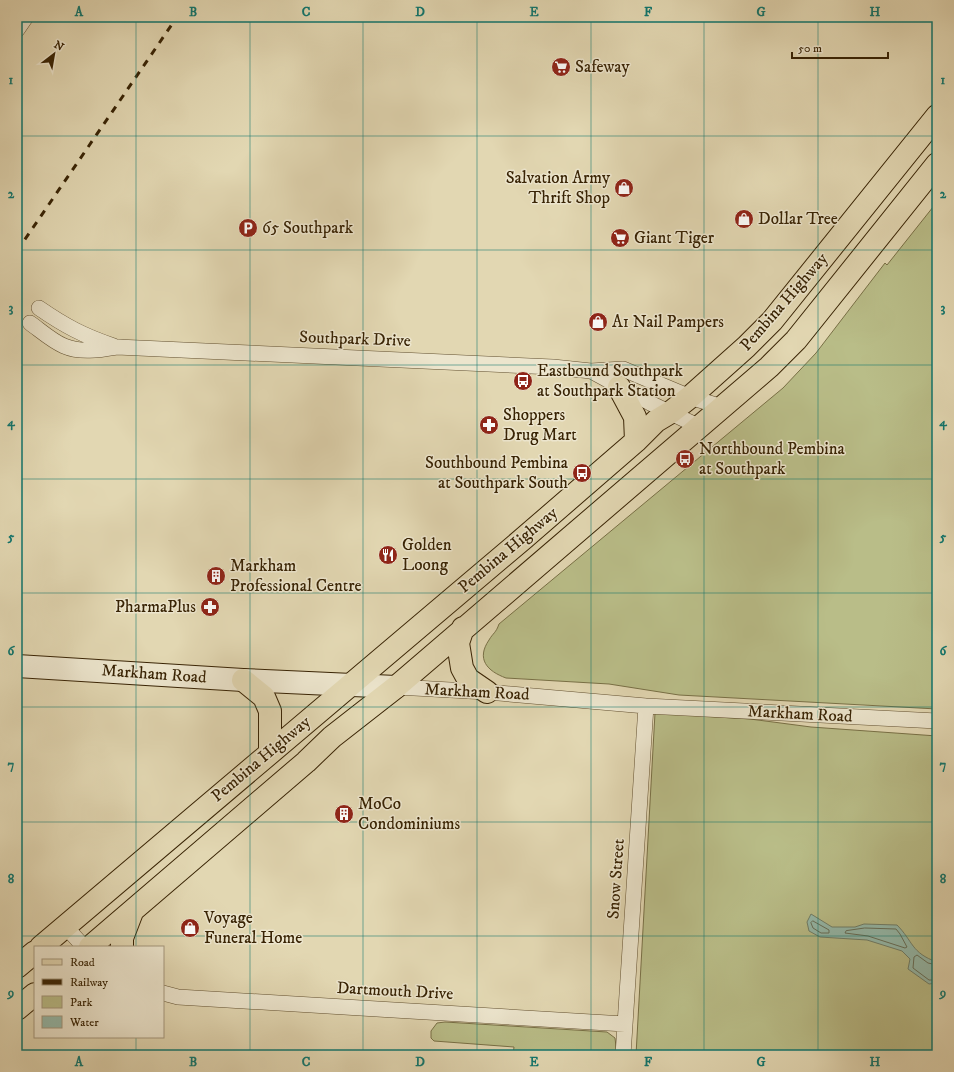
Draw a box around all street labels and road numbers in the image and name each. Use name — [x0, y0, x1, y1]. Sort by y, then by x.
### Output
street label: Pembina Highway — [735, 248, 833, 356]
street label: Southpark Drive — [299, 326, 411, 352]
street label: Pembina Highway — [454, 501, 563, 598]
street label: Markham Road — [101, 659, 208, 689]
street label: Markham Road — [424, 678, 531, 706]
street label: Markham Road — [747, 700, 854, 728]
street label: Pembina Highway — [207, 710, 316, 807]
street label: Snow Street — [602, 837, 630, 920]
street label: Dartmouth Drive — [336, 977, 454, 1005]

